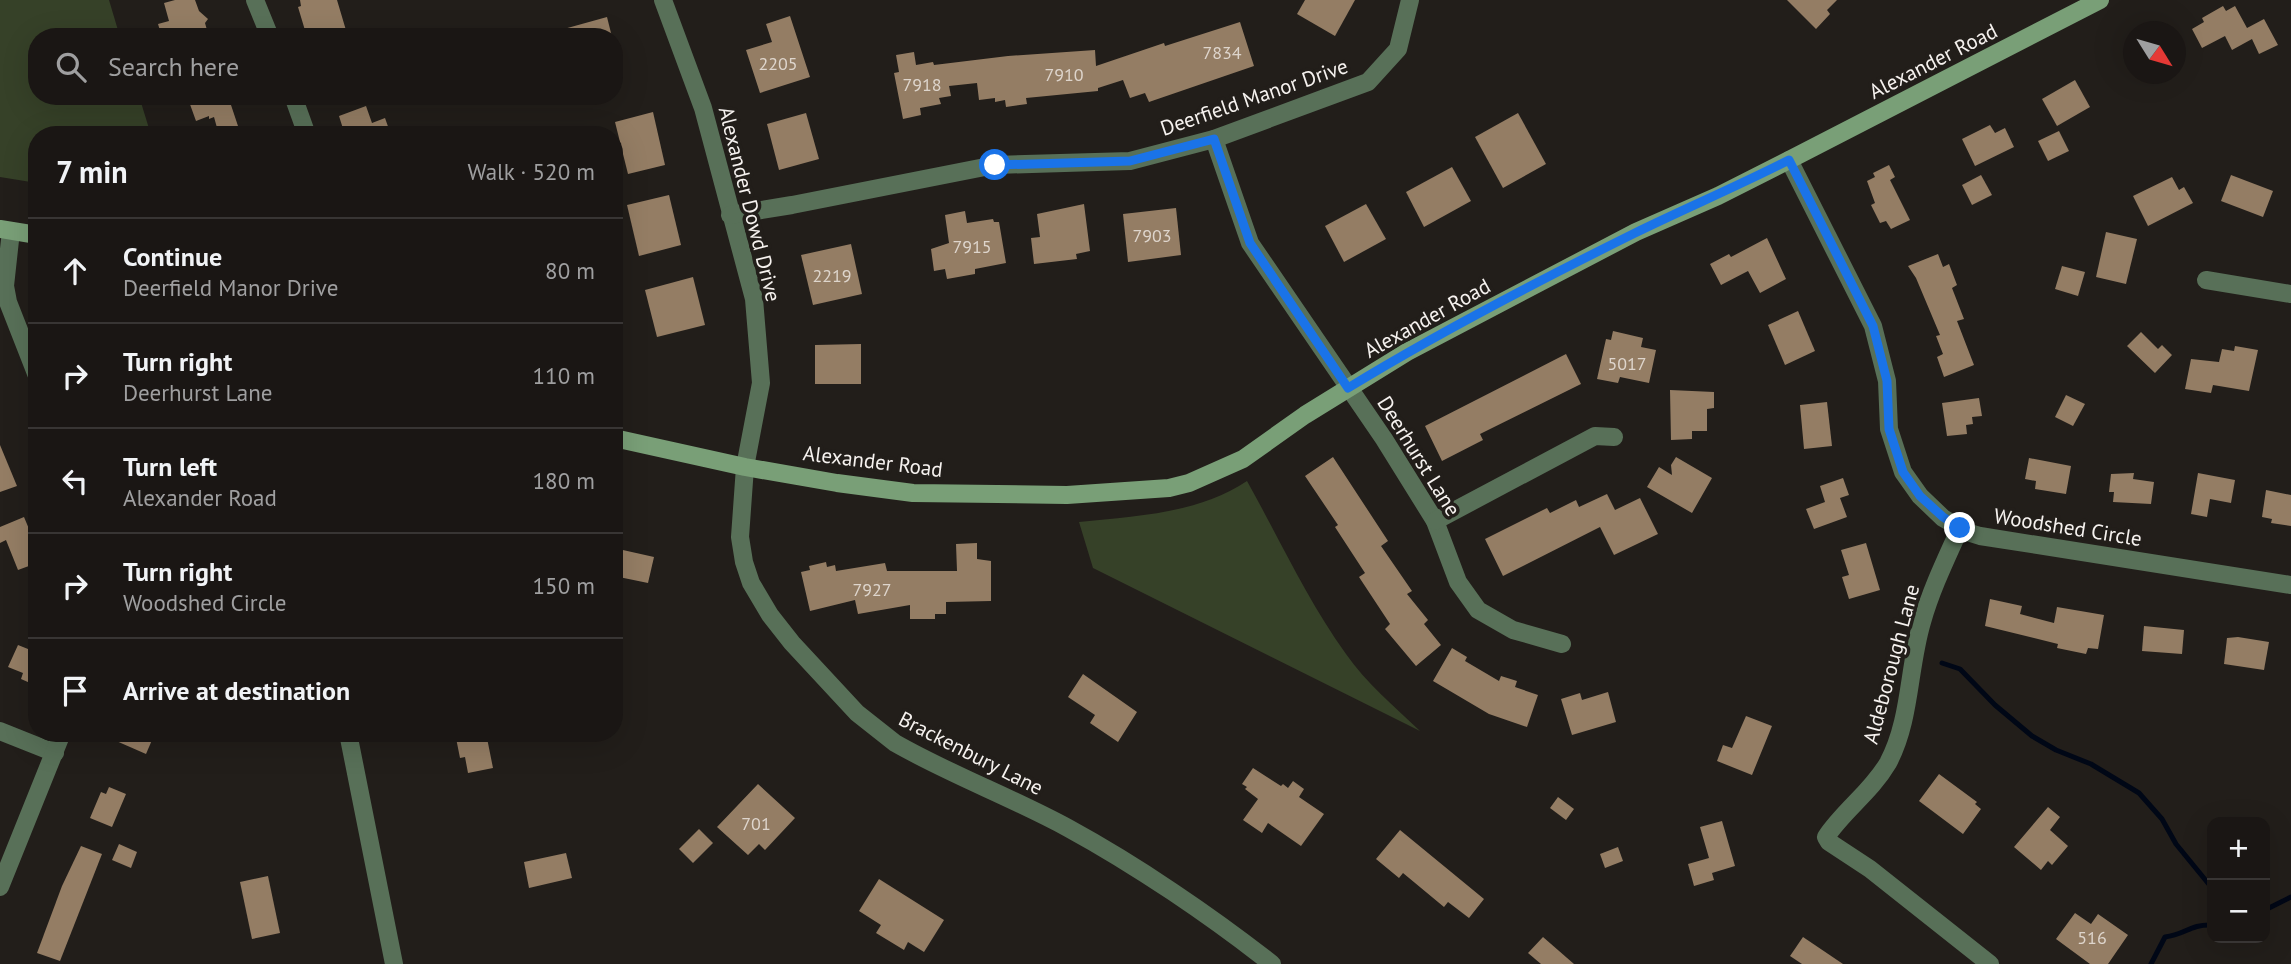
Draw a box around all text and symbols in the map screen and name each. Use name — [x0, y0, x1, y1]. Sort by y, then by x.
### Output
street label: Alexander Road — [1864, 17, 2002, 105]
north arrow — [2123, 21, 2186, 84]
search box — [28, 28, 623, 105]
house number: 7834 — [1202, 41, 1242, 64]
icon: search — [52, 48, 90, 86]
text: Search here — [108, 50, 239, 83]
house number: 2205 — [758, 52, 798, 75]
street label: Deerfield Manor Drive — [1157, 52, 1351, 142]
house number: 7910 — [1044, 63, 1084, 86]
house number: 7918 — [902, 73, 942, 96]
street label: Alexander Dowd Drive — [713, 104, 787, 304]
route start — [979, 149, 1010, 180]
text: 7 min — [56, 152, 128, 191]
text: Walk · 520 m — [468, 157, 595, 186]
house number: 7903 — [1132, 224, 1172, 247]
house number: 7915 — [952, 235, 992, 258]
text: Continue — [123, 240, 222, 273]
icon: ahead — [56, 252, 94, 290]
text: 80 m — [545, 256, 595, 285]
house number: 2219 — [812, 264, 852, 287]
street label: Alexander Road — [1359, 272, 1495, 364]
text: Deerfield Manor Drive — [123, 273, 338, 302]
text: Turn right — [123, 345, 232, 378]
house number: 5017 — [1607, 352, 1647, 375]
icon: right — [56, 357, 94, 395]
text: 110 m — [533, 361, 595, 390]
text: Deerhurst Lane — [123, 378, 273, 407]
street label: Deerhurst Lane — [1371, 391, 1467, 521]
street label: Alexander Road — [802, 439, 944, 483]
text: Turn left — [123, 450, 217, 483]
icon: left — [56, 462, 94, 500]
text: 180 m — [533, 466, 595, 495]
text: Alexander Road — [123, 483, 277, 512]
street label: Woodshed Circle — [1992, 502, 2144, 552]
route end — [1944, 512, 1975, 543]
text: Turn right — [123, 555, 232, 588]
icon: right — [56, 567, 94, 605]
text: 150 m — [533, 571, 595, 600]
house number: 7927 — [852, 578, 892, 601]
street label: Aldeborough Lane — [1857, 581, 1925, 747]
text: Woodshed Circle — [123, 588, 286, 617]
icon: arrive — [56, 672, 94, 710]
text: Arrive at destination — [123, 674, 350, 707]
street label: Brackenbury Lane — [894, 705, 1048, 801]
house number: 701 — [741, 812, 771, 835]
map controls — [2207, 817, 2270, 943]
button: + — [2207, 817, 2270, 880]
button: − — [2207, 880, 2270, 943]
house number: 516 — [2077, 926, 2107, 949]

